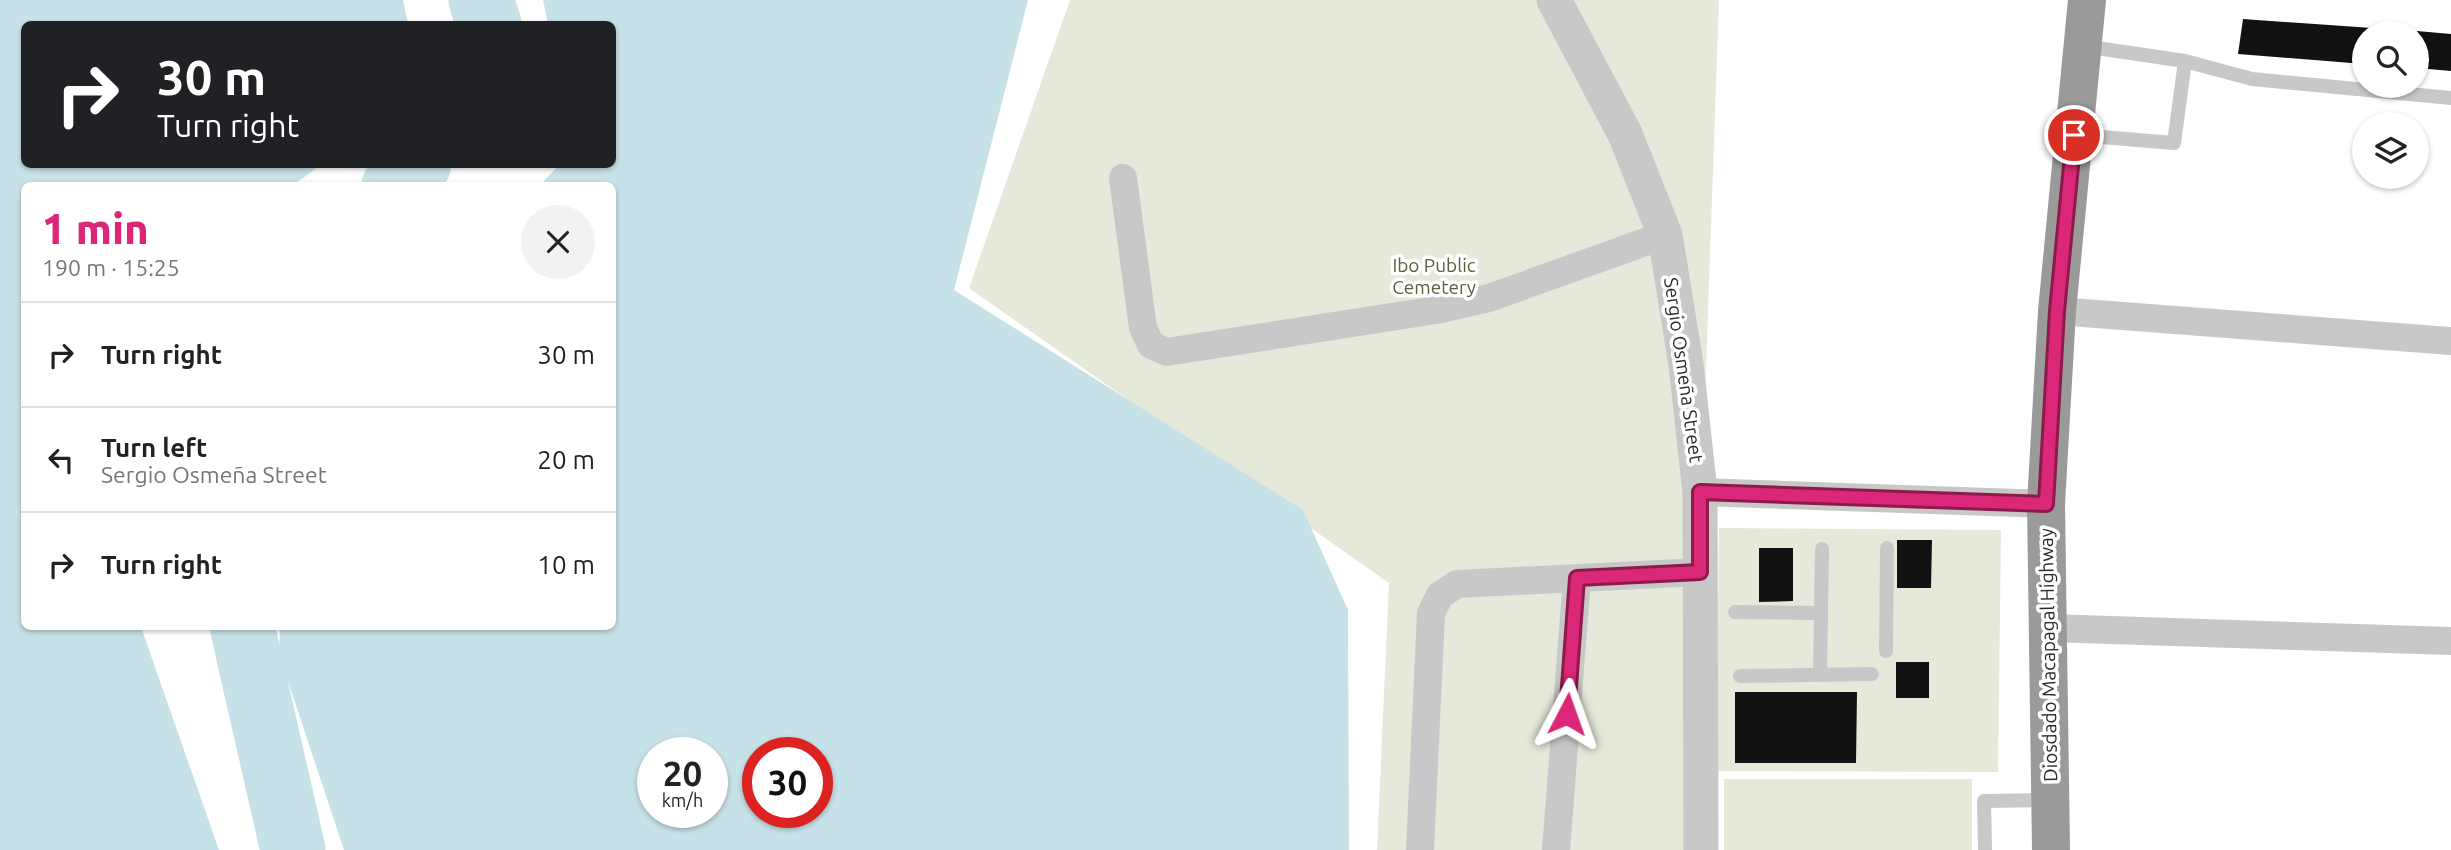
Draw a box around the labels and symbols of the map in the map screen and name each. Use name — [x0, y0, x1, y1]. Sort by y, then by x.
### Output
pin — [2044, 105, 2104, 165]
park label: Ibo Public Cemetery — [1392, 254, 1476, 298]
street label: Sergio Osmeña Street — [1660, 276, 1708, 464]
street label: Diosdado Macapagal Highway — [2035, 528, 2061, 782]
position arrow — [1530, 677, 1604, 751]
speed limit sign: 30 — [742, 737, 833, 828]

